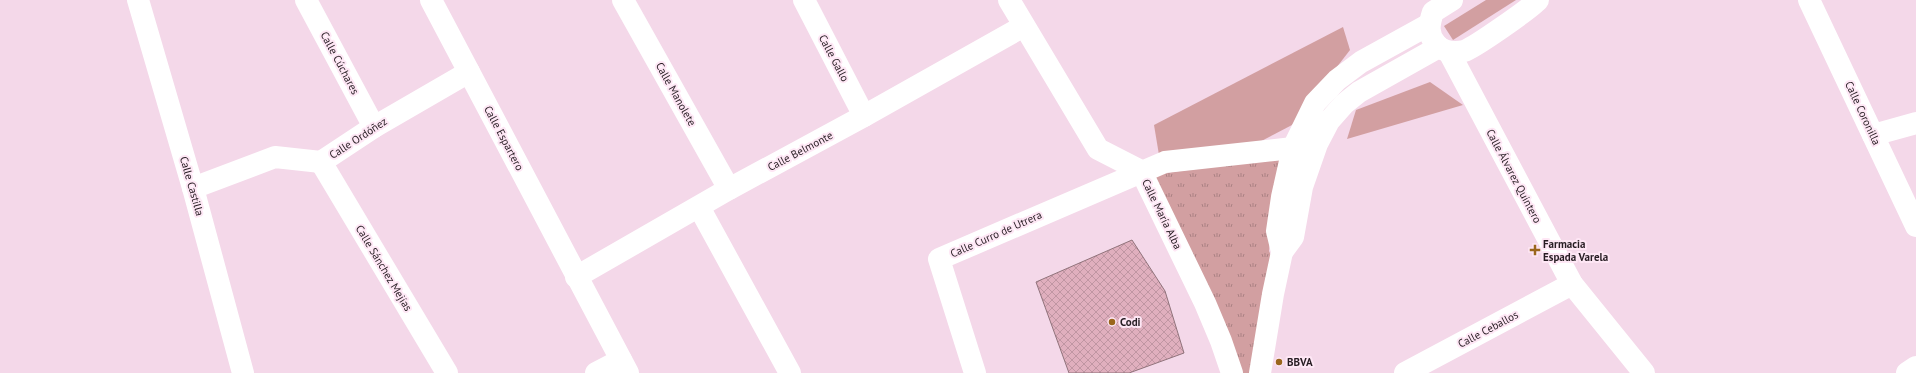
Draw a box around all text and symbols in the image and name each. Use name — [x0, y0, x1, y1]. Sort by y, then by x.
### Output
street label: Calle Cúchares — [318, 29, 363, 97]
street label: Calle Gallo — [816, 32, 852, 84]
street label: Calle Manolete — [653, 60, 699, 129]
street label: Calle Coronilla — [1842, 79, 1884, 147]
street label: Calle Espartero — [481, 103, 527, 173]
street label: Calle Ordóñez — [327, 114, 390, 162]
street label: Calle Álvarez Quintero — [1483, 127, 1545, 226]
street label: Calle Belmonte — [765, 128, 835, 174]
street label: Calle Castilla — [177, 155, 207, 217]
street label: Calle María Alba — [1139, 177, 1185, 251]
street label: Calle Curro de Utrera — [948, 208, 1044, 260]
street label: Calle Sánchez Mejías — [353, 222, 415, 314]
place label: Farmacia Espada Varela — [1543, 237, 1608, 264]
marker: Farmacia Espada Varela — [1530, 245, 1540, 255]
street label: Calle Ceballos — [1455, 307, 1521, 351]
place label: Codi — [1120, 315, 1141, 329]
marker: Codi — [1107, 317, 1117, 327]
place label: BBVA — [1287, 355, 1313, 369]
marker: BBVA — [1274, 357, 1284, 367]

